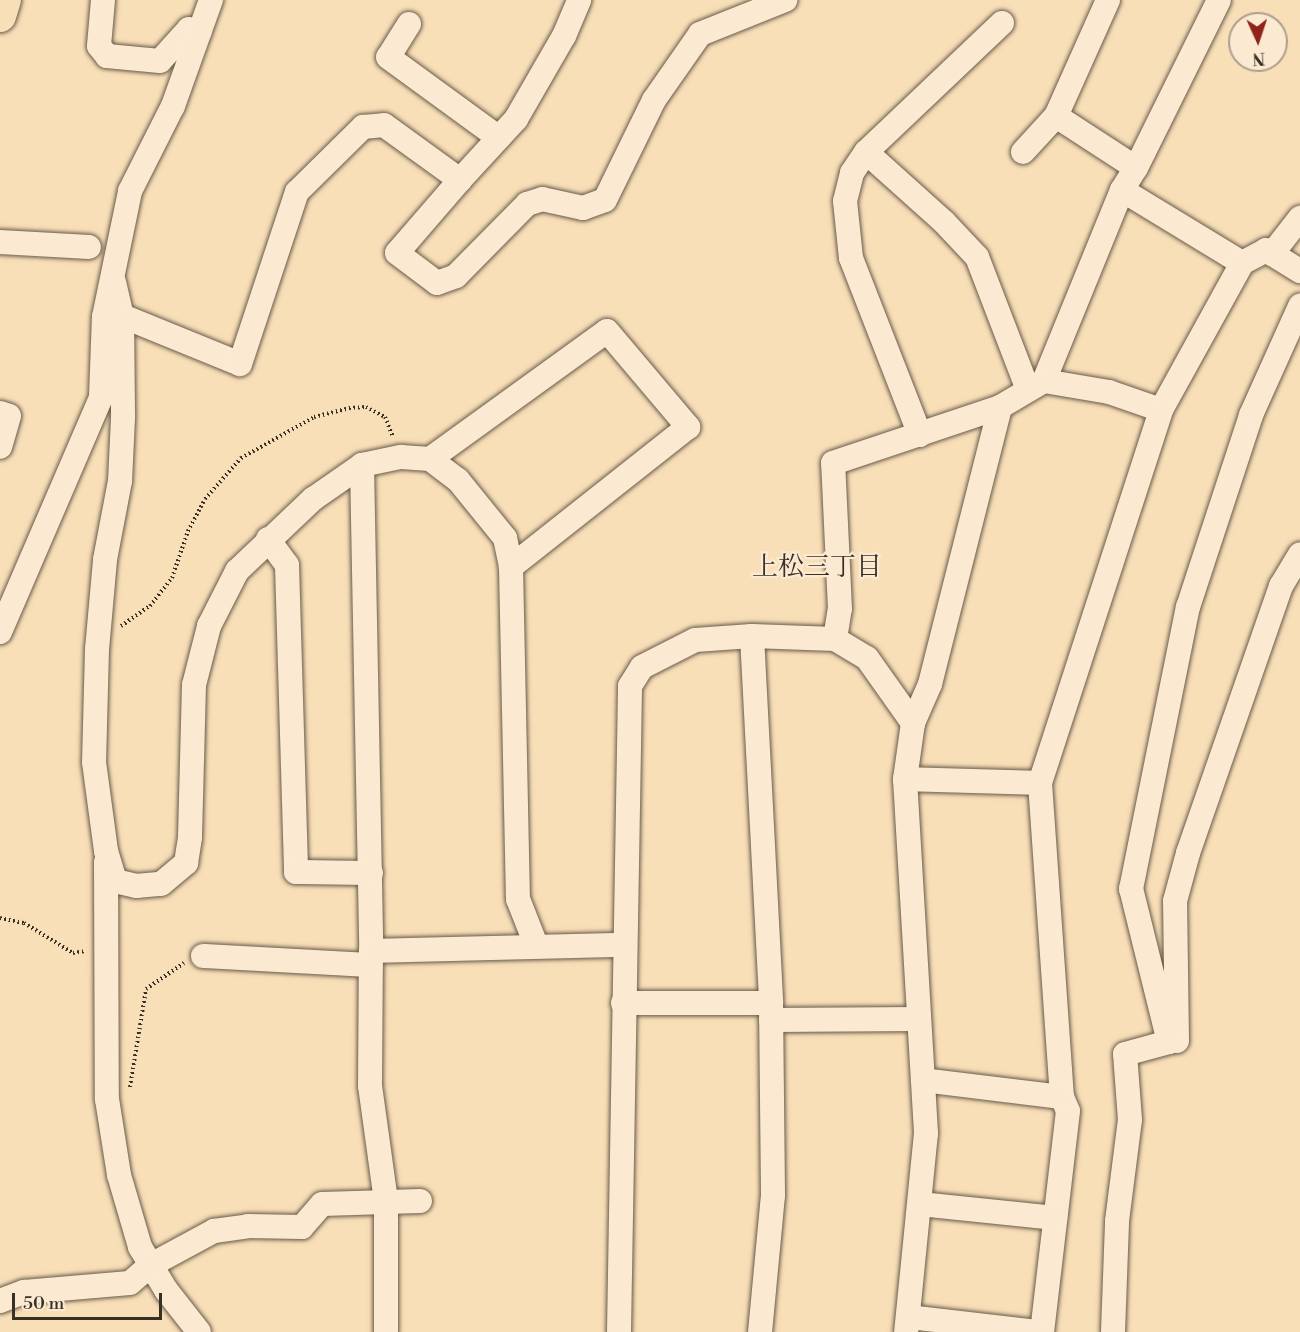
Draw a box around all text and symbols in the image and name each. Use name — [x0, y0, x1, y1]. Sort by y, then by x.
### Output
north arrow — [1228, 12, 1288, 72]
text: N — [1252, 48, 1266, 68]
district label: 上松三丁目 — [752, 552, 882, 584]
scale bar — [15, 1281, 165, 1319]
text: 50 m — [23, 1292, 64, 1315]

